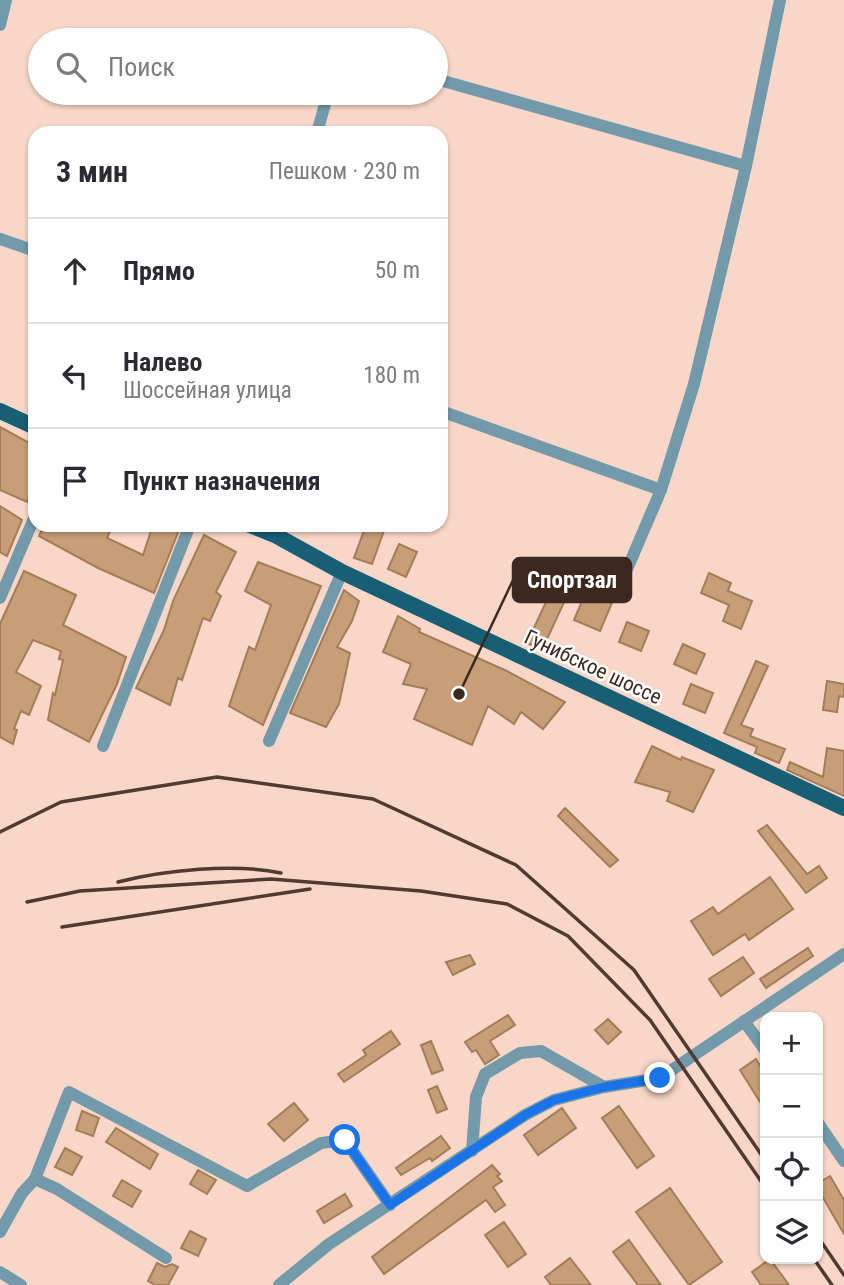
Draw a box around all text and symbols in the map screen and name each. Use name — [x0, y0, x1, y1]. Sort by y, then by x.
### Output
search box — [28, 28, 448, 105]
icon: search — [52, 48, 90, 86]
text: Поиск — [108, 52, 175, 82]
text: 3 мин — [56, 154, 128, 189]
text: Пешком · 230 m — [269, 158, 420, 185]
icon: ahead — [56, 252, 94, 290]
text: Прямо — [123, 256, 195, 286]
text: 50 m — [375, 257, 420, 284]
text: Налево — [123, 347, 203, 377]
icon: left — [56, 357, 94, 395]
text: 180 m — [363, 362, 420, 389]
text: Шоссейная улица — [123, 377, 292, 404]
icon: arrive — [56, 462, 94, 500]
text: Пункт назначения — [123, 466, 321, 496]
callout: Спортзал — [513, 558, 631, 602]
text: Спортзал — [527, 567, 617, 594]
street label: Гунибское шоссе — [521, 625, 665, 709]
map controls — [760, 1012, 823, 1264]
button: + — [760, 1012, 823, 1075]
route end — [644, 1062, 675, 1093]
button: − — [760, 1075, 823, 1138]
route start — [329, 1124, 360, 1155]
button: locate — [760, 1138, 823, 1201]
button: layers — [760, 1201, 823, 1264]

